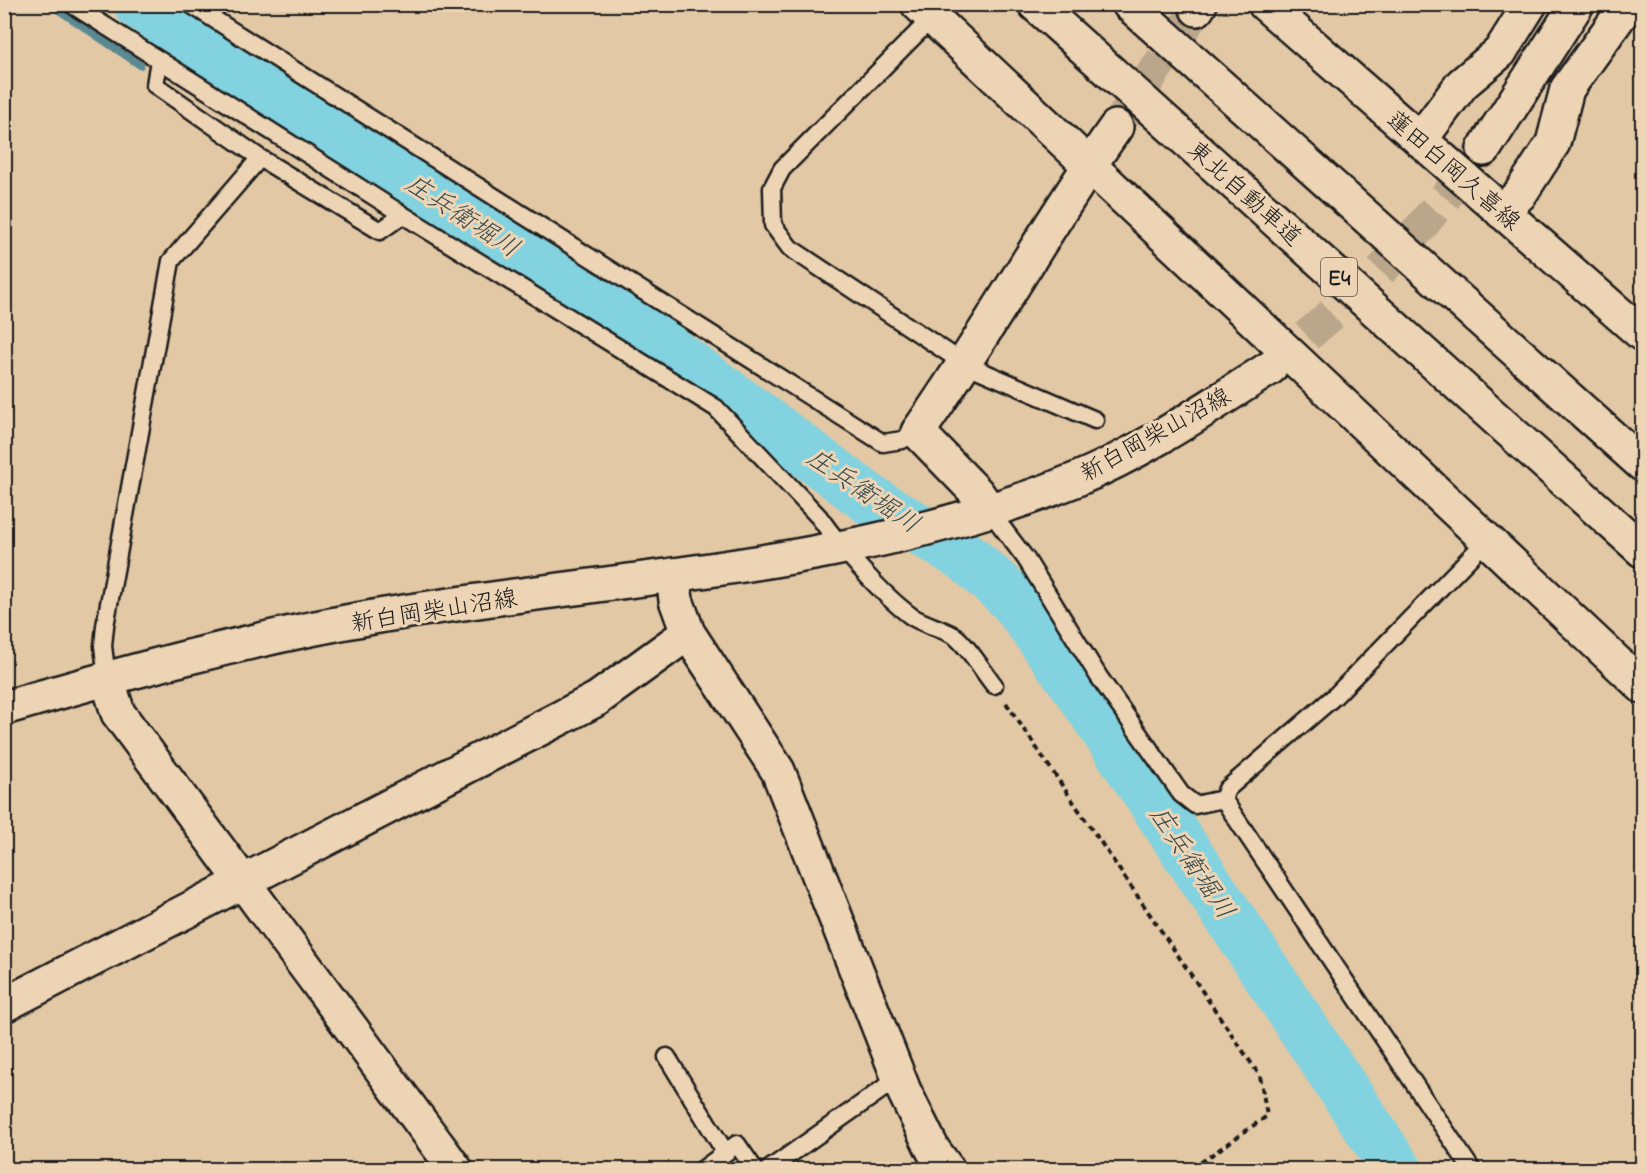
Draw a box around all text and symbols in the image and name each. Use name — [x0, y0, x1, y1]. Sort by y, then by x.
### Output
street label: 蓮田白岡久喜線 — [1377, 104, 1527, 240]
street label: 東北自動車道 — [1178, 134, 1309, 256]
water label: 庄兵衛堀川 — [396, 166, 526, 269]
road number: E4 — [1321, 258, 1357, 296]
street label: 新白岡柴山沼線 — [1074, 380, 1238, 492]
water label: 庄兵衛堀川 — [798, 440, 927, 545]
street label: 新白岡柴山沼線 — [349, 582, 520, 643]
water label: 庄兵衛堀川 — [1138, 799, 1243, 928]

